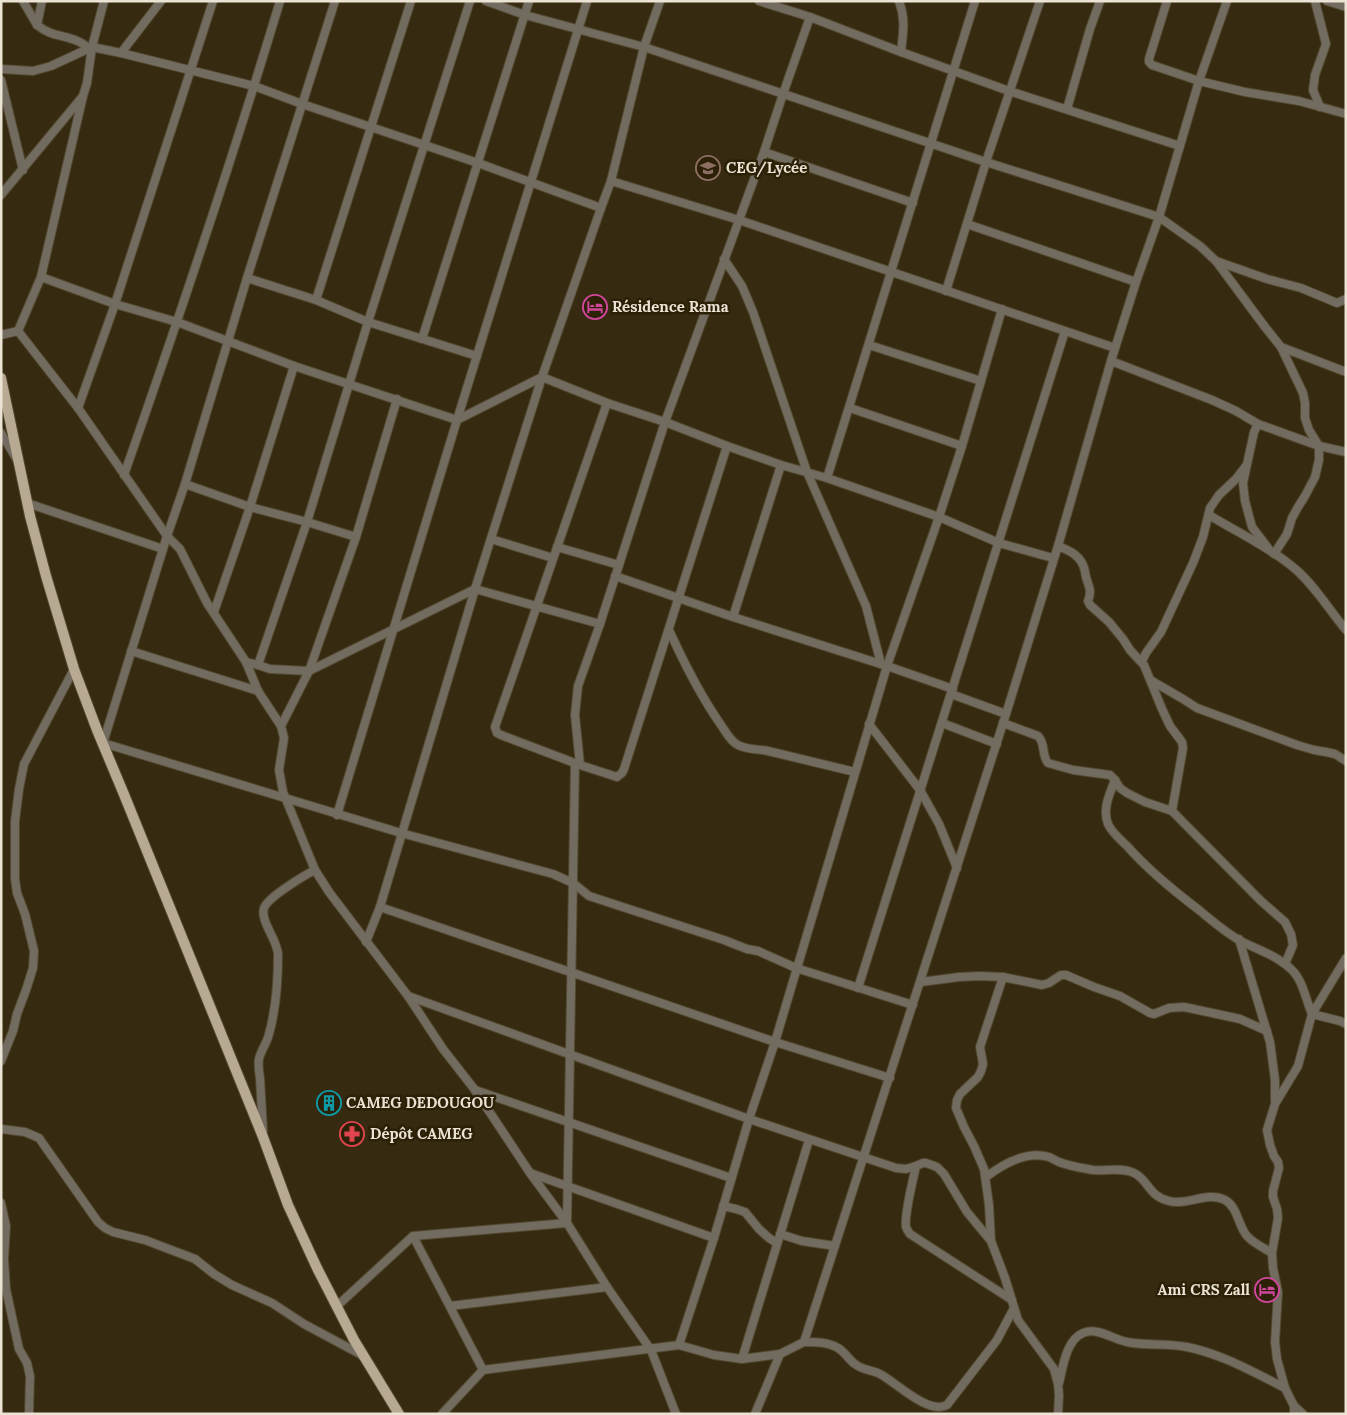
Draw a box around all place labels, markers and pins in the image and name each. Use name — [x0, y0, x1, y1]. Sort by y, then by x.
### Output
school or university icon: CEG/Lycée — [695, 155, 721, 181]
place label: CEG/Lycée — [726, 158, 807, 178]
hotel icon: Résidence Rama — [582, 294, 608, 320]
place label: Résidence Rama — [612, 297, 729, 316]
building icon: CAMEG DEDOUGOU — [316, 1090, 342, 1116]
place label: CAMEG DEDOUGOU — [346, 1093, 495, 1112]
pharmacy icon: Dépôt CAMEG — [339, 1121, 365, 1147]
place label: Dépôt CAMEG — [370, 1124, 473, 1143]
hotel icon: Ami CRS Zall — [1254, 1277, 1280, 1303]
place label: Ami CRS Zall — [1158, 1280, 1250, 1299]

